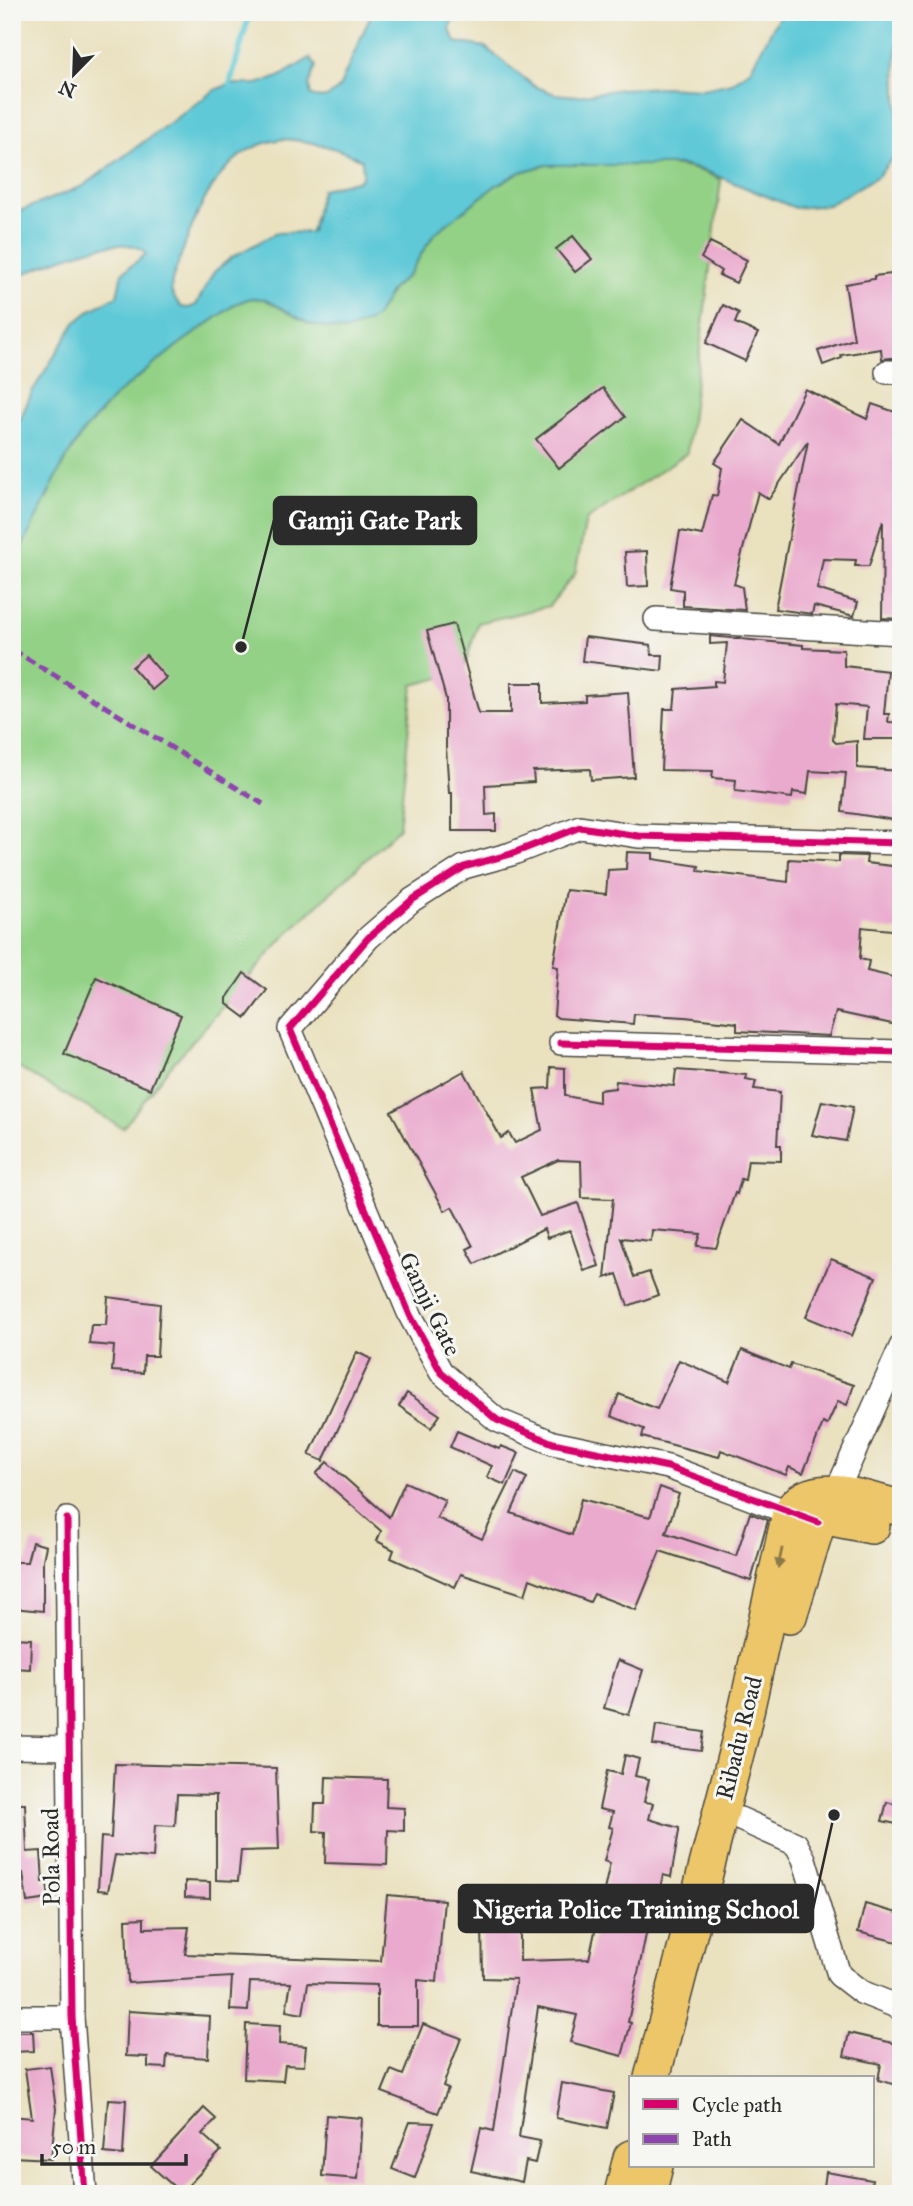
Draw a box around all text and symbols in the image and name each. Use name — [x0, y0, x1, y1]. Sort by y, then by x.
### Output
north arrow — [38, 38, 108, 108]
text: N — [56, 75, 79, 103]
callout: Gamji Gate Park — [274, 497, 476, 544]
text: Gamji Gate Park — [288, 504, 463, 536]
street label: Gamji Gate — [392, 1247, 468, 1361]
one-way arrow — [774, 1547, 785, 1569]
street label: Ribadu Road — [709, 1673, 769, 1803]
street label: Pola Road — [35, 1808, 67, 1906]
callout: Nigeria Police Training School — [459, 1885, 813, 1932]
text: Nigeria Police Training School — [473, 1893, 800, 1926]
legend — [629, 2076, 874, 2168]
text: Cycle path — [692, 2092, 783, 2118]
scale bar — [42, 2122, 186, 2166]
text: Path — [692, 2126, 732, 2152]
text: 50 m — [52, 2134, 97, 2160]

